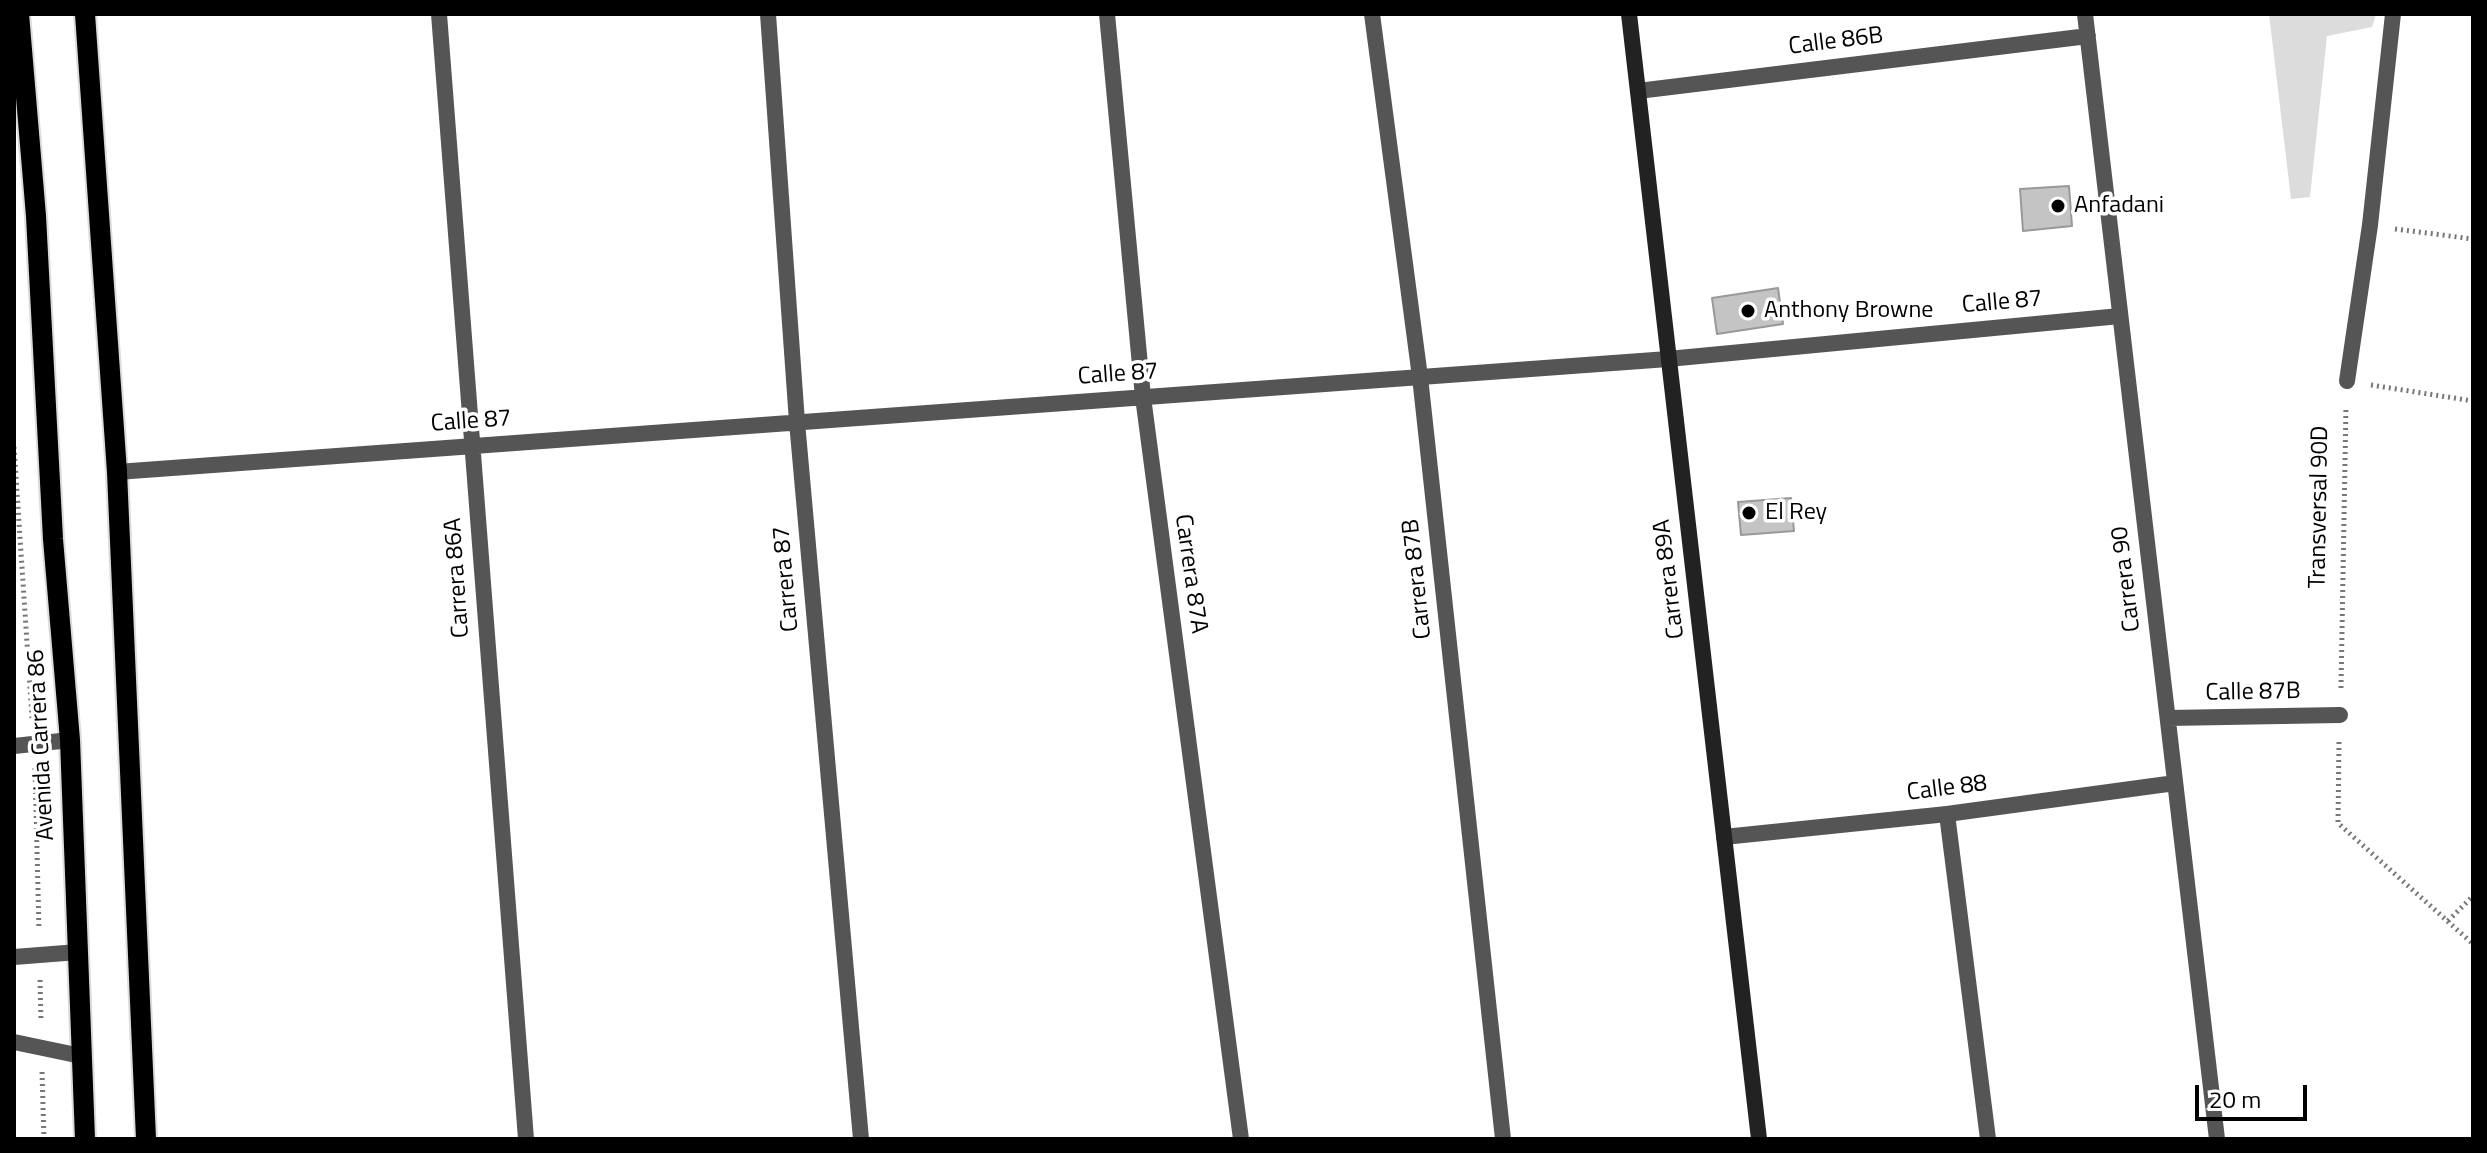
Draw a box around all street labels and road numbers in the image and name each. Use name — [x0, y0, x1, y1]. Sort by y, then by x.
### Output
street label: Calle 86B — [1787, 22, 1885, 62]
street label: Calle 87 — [1961, 285, 2043, 321]
street label: Calle 87 — [1077, 358, 1159, 392]
street label: Calle 87 — [430, 405, 512, 439]
street label: Transversal 90D — [2304, 425, 2336, 589]
street label: Carrera 87A — [1167, 512, 1213, 636]
street label: Carrera 86A — [439, 517, 477, 639]
street label: Carrera 87B — [1397, 517, 1439, 641]
street label: Carrera 89A — [1648, 518, 1692, 640]
street label: Carrera 87 — [768, 525, 806, 633]
street label: Carrera 90 — [2106, 525, 2148, 633]
street label: Avenida Carrera 86 — [23, 649, 61, 841]
street label: Calle 87B — [2205, 678, 2301, 708]
street label: Calle 88 — [1905, 770, 1989, 808]

